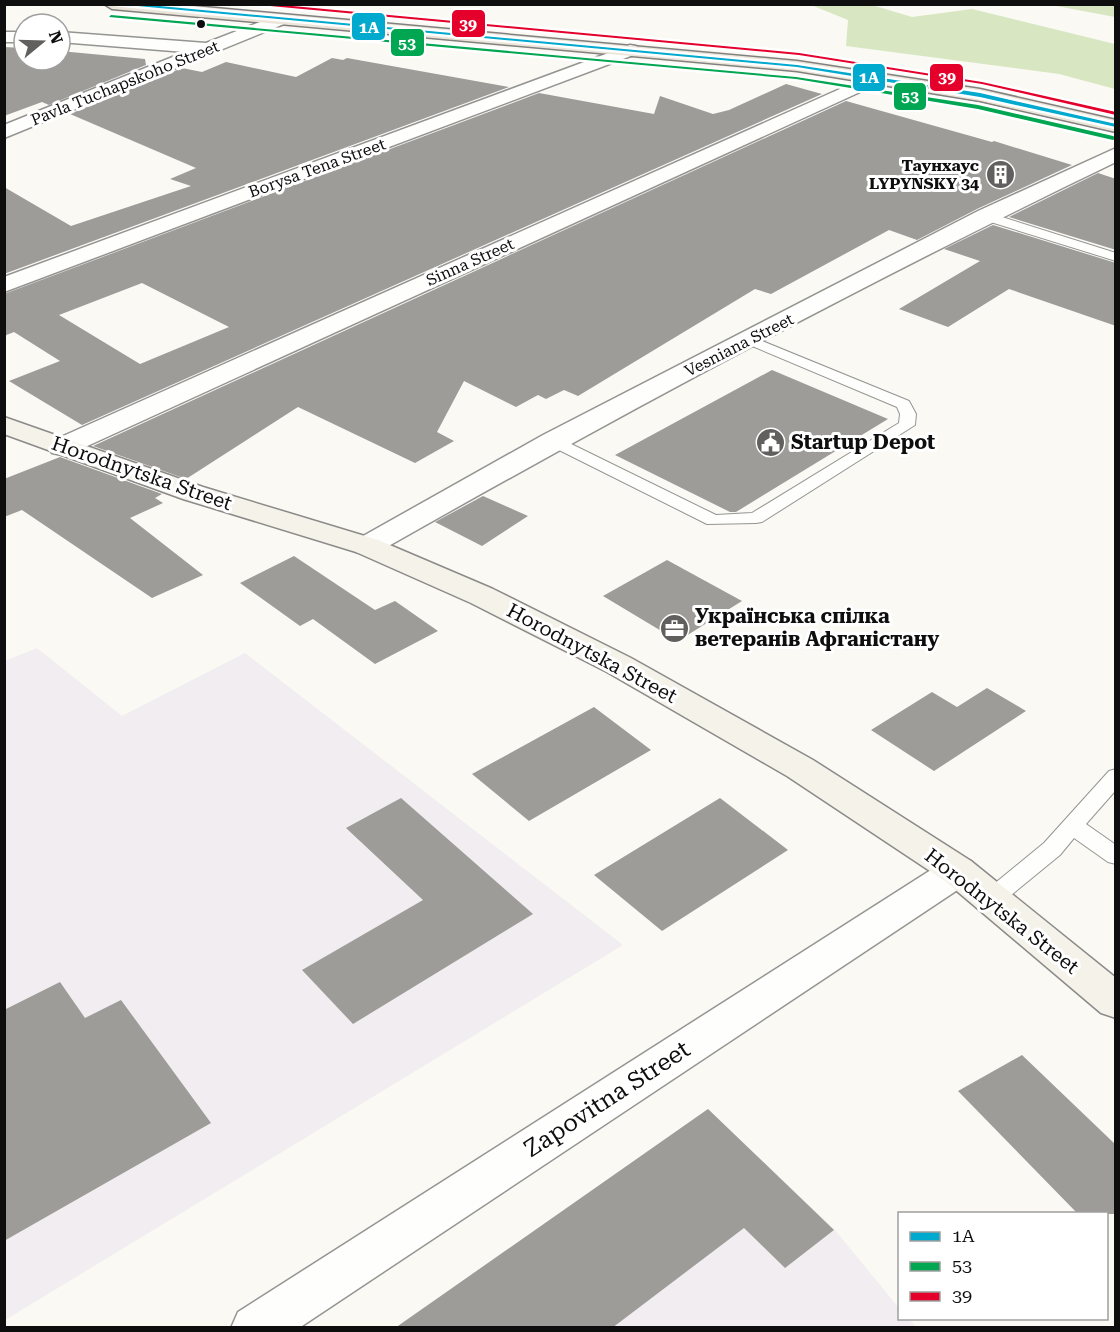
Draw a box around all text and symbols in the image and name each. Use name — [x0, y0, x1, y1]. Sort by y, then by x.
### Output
line badge: 39 — [451, 9, 486, 38]
north arrow — [12, 12, 72, 72]
line badge: 1А — [351, 12, 386, 41]
text: 39 — [459, 15, 477, 34]
unlabelled marker — [195, 18, 207, 30]
text: 1А — [359, 18, 380, 37]
text: N — [45, 28, 67, 46]
line badge: 53 — [390, 28, 425, 57]
text: 53 — [398, 34, 416, 53]
street label: Pavla Tuchapskoho Street — [28, 36, 222, 129]
line badge: 1А — [852, 63, 886, 92]
line badge: 39 — [929, 63, 964, 92]
text: 1А — [859, 68, 880, 87]
text: 39 — [938, 68, 956, 87]
line badge: 53 — [893, 82, 927, 111]
text: 53 — [901, 87, 919, 106]
street label: Borysa Tena Street — [246, 134, 388, 202]
place label: Таунхаус LYPYNSKY 34 — [869, 156, 979, 193]
building icon: Таунхаус LYPYNSKY 34 — [984, 158, 1016, 190]
street label: Sinna Street — [423, 234, 517, 290]
street label: Vesniana Street — [681, 309, 797, 381]
public building icon: Startup Depot — [754, 426, 786, 458]
place label: Startup Depot — [791, 430, 935, 454]
street label: Horodnytska Street — [49, 431, 236, 515]
street label: Horodnytska Street — [503, 598, 682, 708]
place label: Українська спілка ветеранів Афганістану — [695, 604, 939, 651]
office icon: Українська спілка ветеранів Афганістану — [658, 612, 690, 644]
street label: Horodnytska Street — [920, 843, 1084, 979]
street label: Zapovitna Street — [519, 1035, 695, 1163]
legend — [898, 1212, 1108, 1320]
text: 1А — [952, 1225, 975, 1246]
text: 53 — [952, 1255, 972, 1276]
text: 39 — [952, 1285, 972, 1306]

